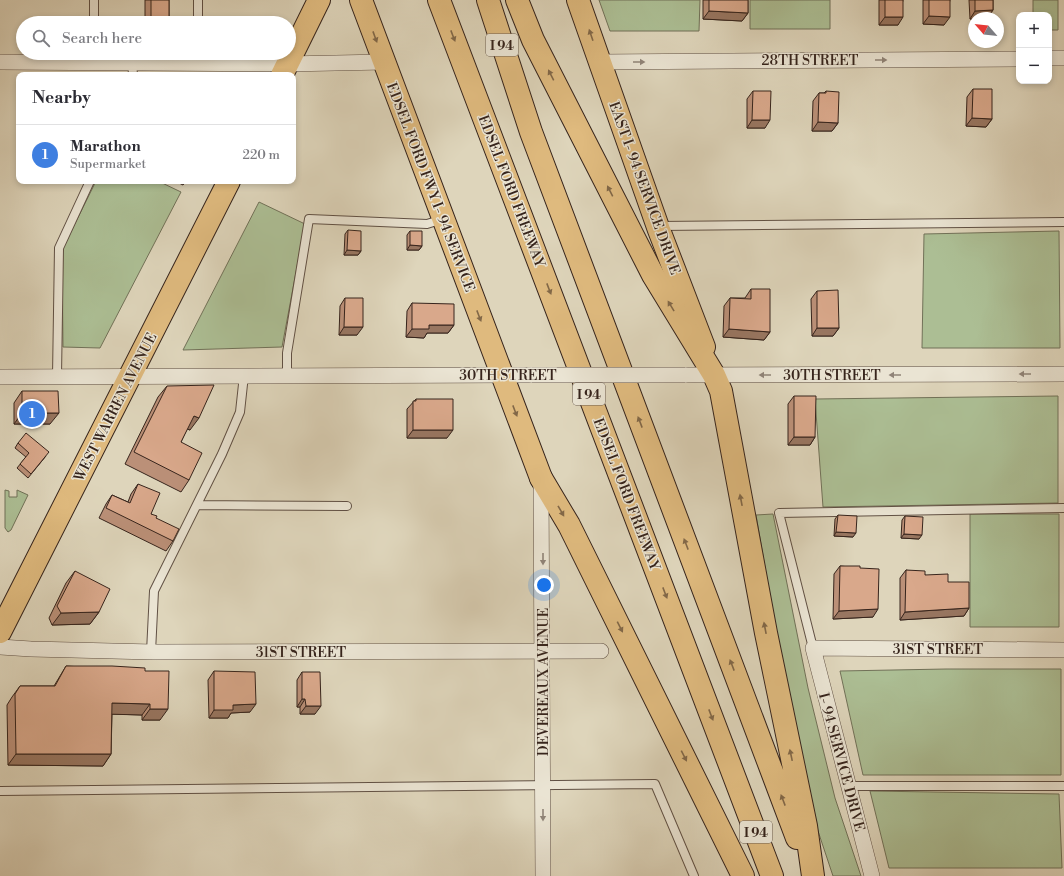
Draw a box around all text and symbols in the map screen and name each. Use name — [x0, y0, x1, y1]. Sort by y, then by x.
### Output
north arrow — [968, 12, 1004, 48]
map controls — [1016, 12, 1052, 84]
button: + — [1016, 12, 1052, 48]
search box — [16, 16, 296, 60]
icon: search — [30, 27, 52, 49]
text: Search here — [62, 29, 142, 48]
one-way arrow — [587, 29, 593, 41]
one-way arrow — [372, 31, 378, 43]
one-way arrow — [451, 31, 457, 43]
road number: I 94 — [486, 34, 518, 56]
button: − — [1016, 48, 1052, 84]
street label: 28TH STREET — [762, 52, 859, 70]
one-way arrow — [875, 57, 888, 63]
one-way arrow — [633, 59, 646, 65]
one-way arrow — [548, 70, 554, 81]
street label: EDSEL FORD FWY I- 94 SERVICE — [382, 80, 478, 295]
text: Nearby — [32, 87, 91, 109]
street label: EAST I- 94 SERVICE DRIVE — [604, 99, 684, 277]
street label: EDSEL FORD FREEWAY — [474, 113, 549, 271]
text: Marathon — [70, 137, 141, 156]
text: 1 — [42, 147, 48, 163]
text: 220 m — [242, 147, 280, 163]
text: Supermarket — [70, 156, 146, 172]
one-way arrow — [607, 186, 613, 197]
one-way arrow — [547, 283, 553, 295]
one-way arrow — [667, 301, 675, 311]
one-way arrow — [477, 310, 483, 322]
street label: WEST WARREN AVENUE — [70, 330, 161, 486]
street label: 30TH STREET — [459, 367, 557, 385]
street label: 30TH STREET — [783, 367, 881, 385]
one-way arrow — [1018, 371, 1031, 377]
one-way arrow — [758, 372, 771, 378]
one-way arrow — [888, 372, 901, 378]
road number: I 94 — [573, 383, 605, 405]
pin: 1 — [19, 399, 45, 429]
one-way arrow — [513, 406, 519, 418]
street label: EDSEL FORD FREEWAY — [589, 416, 664, 574]
one-way arrow — [637, 416, 643, 428]
one-way arrow — [738, 494, 744, 506]
one-way arrow — [557, 505, 564, 517]
one-way arrow — [683, 537, 689, 549]
one-way arrow — [539, 553, 546, 565]
your location — [534, 575, 554, 595]
one-way arrow — [662, 588, 668, 600]
street label: DEVEREAUX AVENUE — [535, 608, 553, 756]
one-way arrow — [616, 621, 623, 633]
one-way arrow — [762, 621, 768, 634]
street label: 31ST STREET — [893, 641, 983, 659]
street label: 31ST STREET — [256, 644, 346, 662]
one-way arrow — [729, 659, 735, 671]
street label: I- 94 SERVICE DRIVE — [814, 691, 868, 834]
one-way arrow — [709, 709, 715, 721]
one-way arrow — [788, 749, 794, 761]
one-way arrow — [681, 750, 687, 762]
one-way arrow — [780, 794, 786, 806]
one-way arrow — [540, 809, 546, 822]
road number: I 94 — [740, 821, 772, 843]

